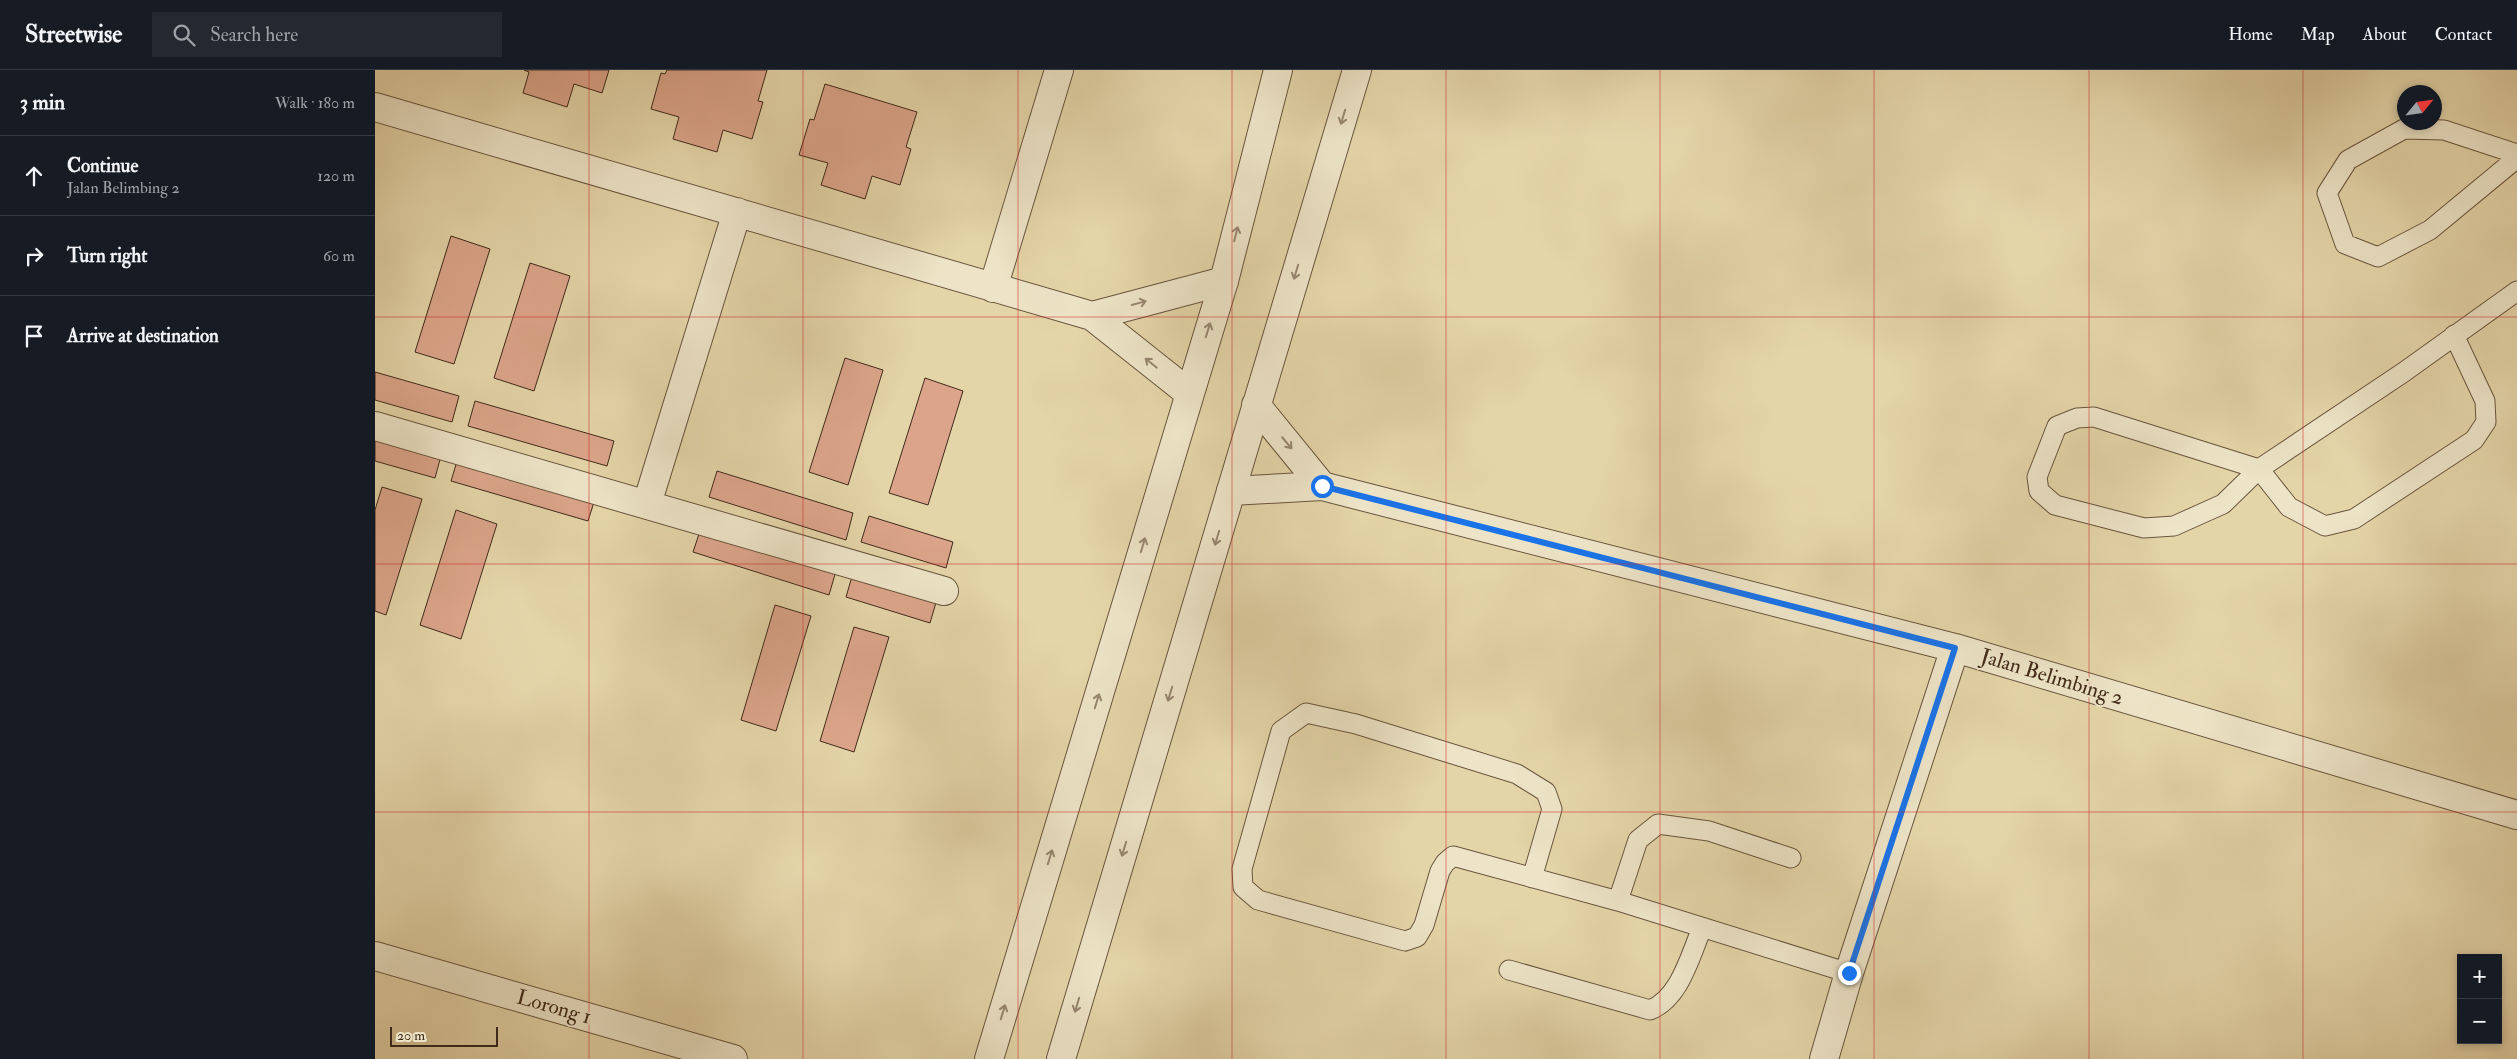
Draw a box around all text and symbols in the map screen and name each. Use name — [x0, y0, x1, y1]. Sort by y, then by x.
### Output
search box — [152, 12, 502, 57]
text: Streetwise — [25, 19, 122, 50]
icon: search — [170, 21, 198, 49]
text: Search here — [210, 23, 298, 47]
text: Home — [2228, 23, 2273, 46]
text: Map — [2301, 23, 2335, 46]
text: About — [2363, 23, 2407, 46]
text: Contact — [2435, 23, 2492, 46]
north arrow — [2397, 85, 2442, 130]
text: 3 min — [20, 89, 65, 116]
text: Walk · 180 m — [275, 93, 355, 113]
one-way arrow — [1338, 108, 1348, 124]
text: Continue — [67, 154, 138, 178]
icon: ahead — [20, 162, 48, 190]
text: 120 m — [317, 166, 355, 186]
text: Jalan Belimbing 2 — [67, 178, 180, 198]
one-way arrow — [1232, 226, 1241, 242]
icon: right — [20, 242, 48, 270]
text: Turn right — [67, 244, 147, 268]
text: 60 m — [323, 246, 355, 266]
one-way arrow — [1291, 264, 1301, 280]
one-way arrow — [1131, 298, 1147, 307]
icon: arrive — [20, 322, 48, 350]
one-way arrow — [1204, 322, 1214, 338]
text: Arrive at destination — [67, 324, 219, 348]
one-way arrow — [1144, 357, 1157, 368]
one-way arrow — [1281, 436, 1292, 449]
route start — [1311, 475, 1334, 498]
one-way arrow — [1211, 529, 1221, 545]
one-way arrow — [1139, 538, 1149, 554]
street label: Jalan Belimbing 2 — [1976, 642, 2127, 712]
one-way arrow — [1165, 685, 1175, 701]
one-way arrow — [1092, 693, 1102, 709]
one-way arrow — [1118, 841, 1128, 857]
one-way arrow — [1045, 849, 1055, 865]
map controls — [2457, 954, 2502, 1044]
button: + — [2457, 954, 2502, 999]
route end — [1838, 962, 1861, 985]
street label: Lorong 1 — [514, 983, 594, 1031]
one-way arrow — [1072, 997, 1082, 1013]
button: − — [2457, 999, 2502, 1044]
one-way arrow — [999, 1005, 1009, 1021]
scale bar — [390, 1024, 497, 1047]
text: 20 m — [397, 1027, 425, 1044]

